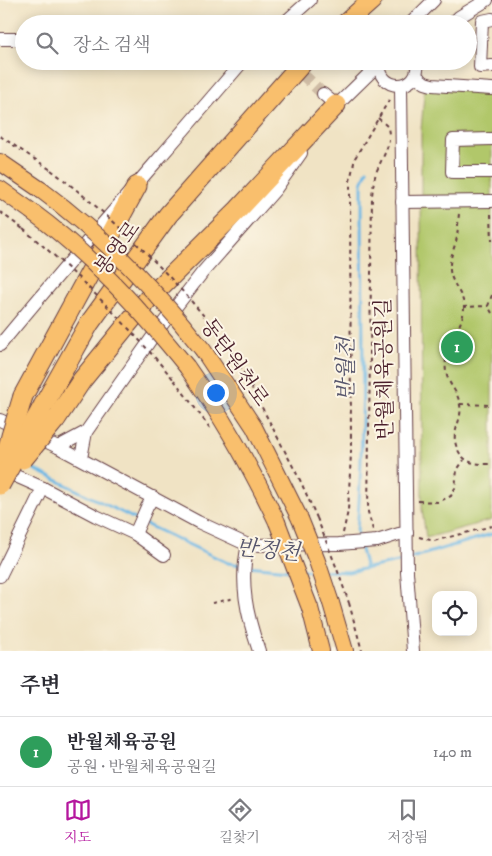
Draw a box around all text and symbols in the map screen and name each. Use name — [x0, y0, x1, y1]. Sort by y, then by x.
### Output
search box — [15, 15, 477, 70]
icon: search — [33, 29, 61, 57]
text: 장소 검색 — [73, 34, 151, 57]
street label: 봉영로 — [89, 216, 146, 281]
street label: 반월체육공원길 — [371, 298, 399, 440]
street label: 동탄원천로 — [194, 314, 274, 412]
pin: 1 — [441, 328, 473, 366]
water label: 반월천 — [333, 335, 360, 401]
your location — [203, 380, 229, 406]
water label: 반정천 — [235, 534, 303, 567]
map controls — [432, 591, 477, 636]
button: locate — [432, 591, 477, 636]
text: 주변 — [20, 673, 61, 699]
text: 반월체육공원 — [67, 731, 177, 754]
text: 1 — [33, 742, 39, 762]
text: 140 m — [433, 742, 472, 762]
text: 공원 · 반월체육공원길 — [67, 757, 217, 777]
tab: 지도 — [64, 796, 92, 847]
tab: 길찾기 — [219, 796, 260, 847]
tab: 저장됨 — [388, 796, 428, 847]

